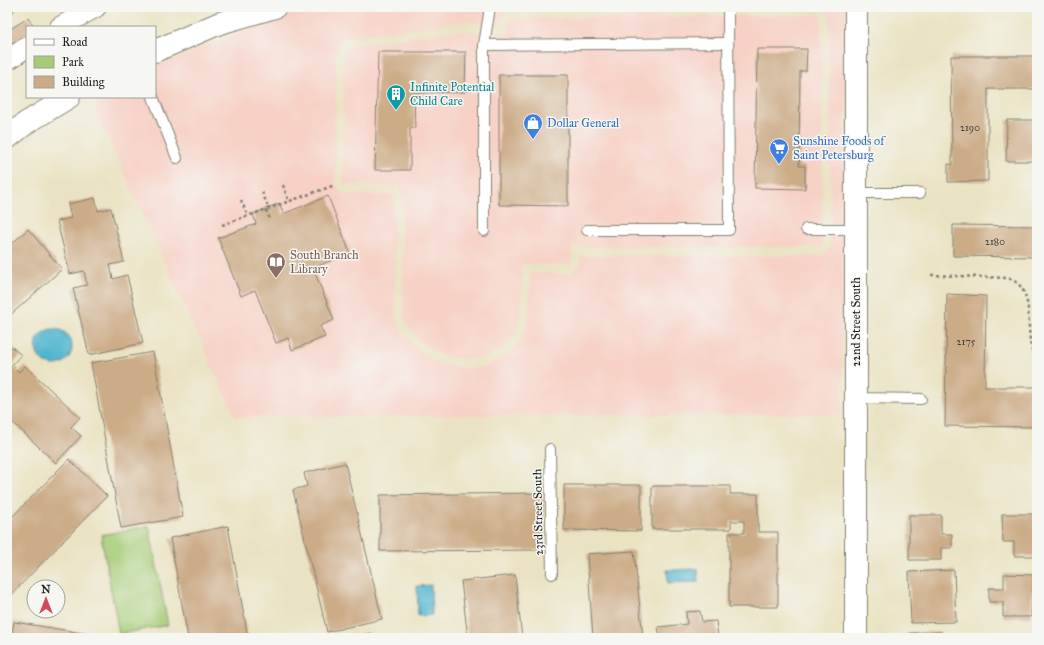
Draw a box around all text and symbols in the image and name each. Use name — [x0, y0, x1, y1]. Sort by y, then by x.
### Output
legend — [26, 26, 156, 98]
text: Road — [62, 35, 88, 49]
text: Park — [62, 55, 84, 69]
text: Building — [62, 75, 105, 90]
place label: Infinite Potential Child Care — [410, 80, 495, 108]
building icon: Infinite Potential Child Care — [385, 83, 407, 111]
shop icon: Dollar General — [522, 112, 544, 140]
place label: Dollar General — [547, 116, 620, 130]
house number: 2190 — [960, 122, 980, 134]
place label: Sunshine Foods of Saint Petersburg — [793, 134, 886, 163]
supermarket icon: Sunshine Foods of Saint Petersburg — [768, 137, 790, 165]
house number: 2180 — [985, 236, 1005, 248]
place label: South Branch Library — [290, 248, 359, 276]
library icon: South Branch Library — [265, 251, 287, 279]
street label: 22nd Street South — [849, 277, 863, 367]
house number: 2175 — [957, 336, 976, 348]
street label: 23rd Street South — [530, 468, 546, 555]
north arrow — [26, 579, 66, 619]
text: N — [41, 583, 51, 596]

